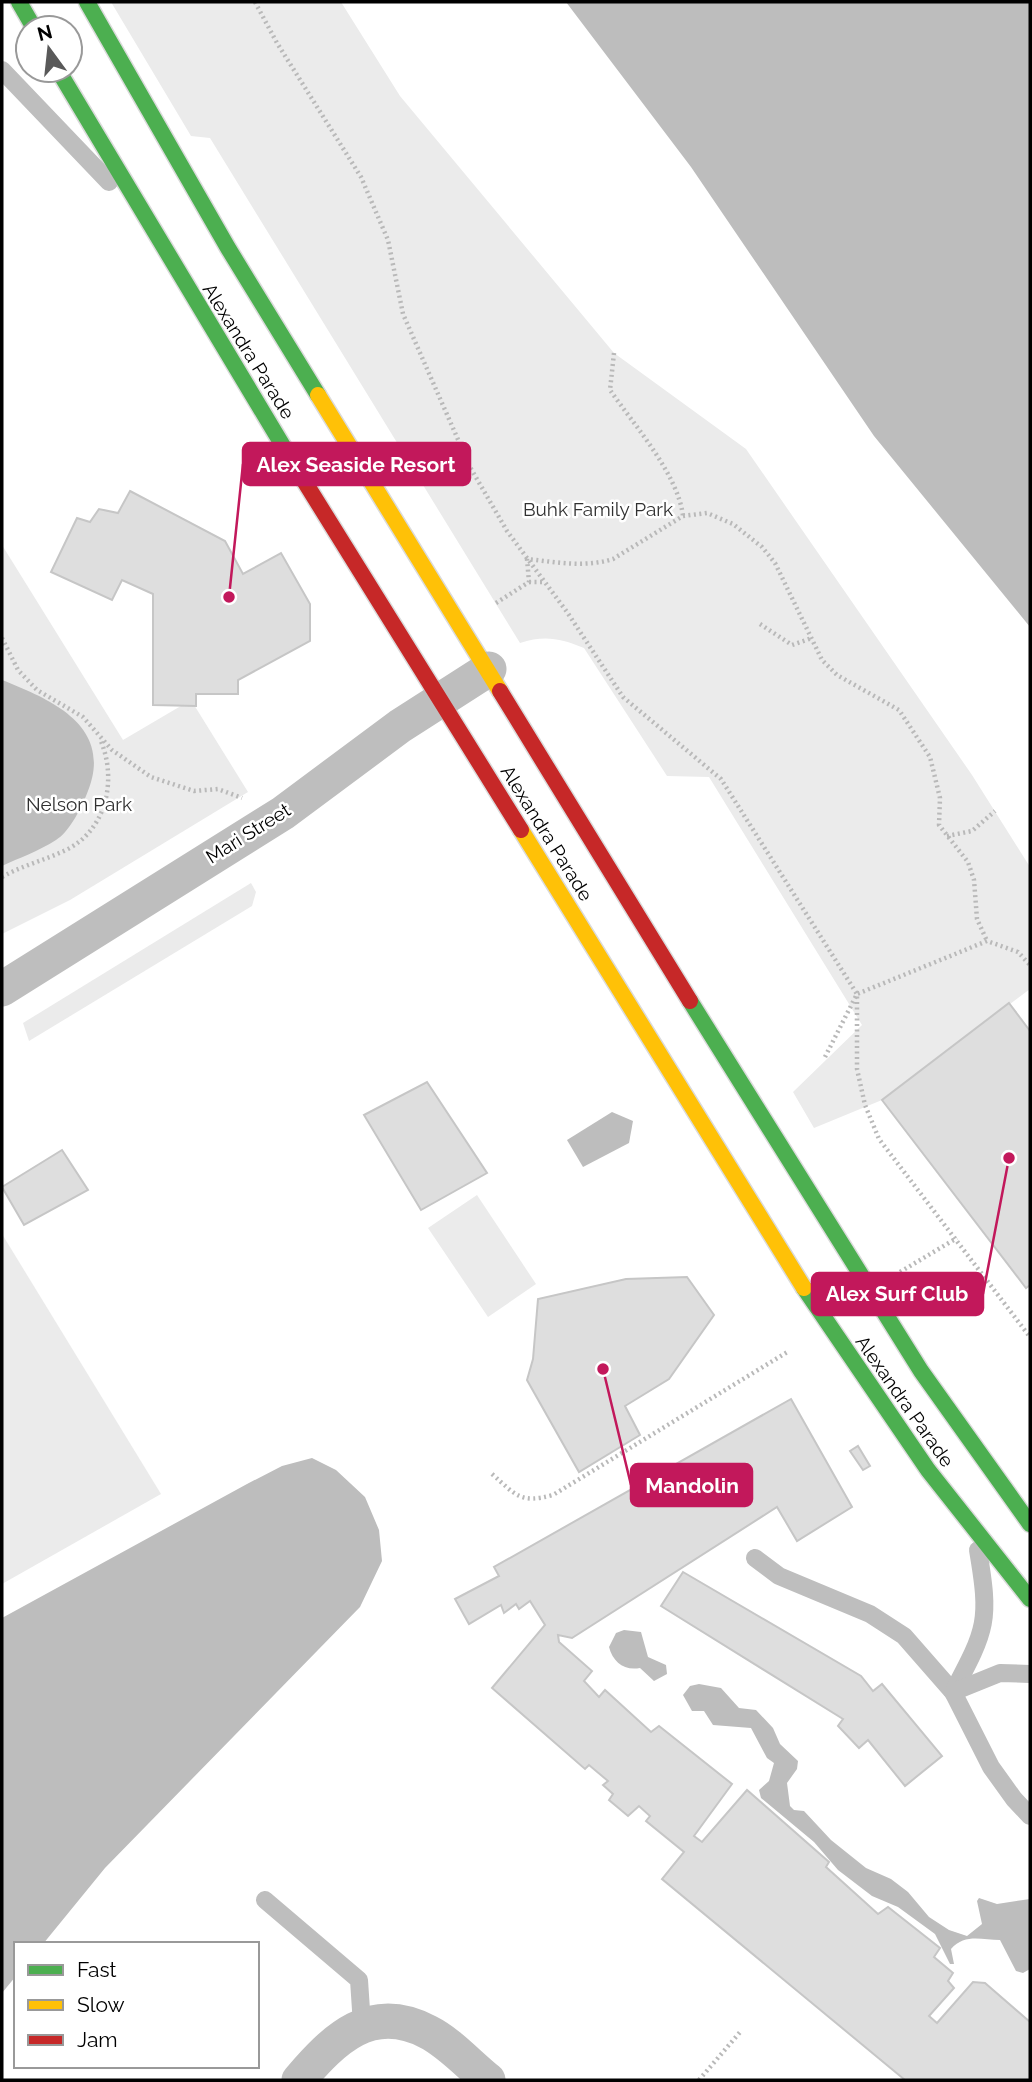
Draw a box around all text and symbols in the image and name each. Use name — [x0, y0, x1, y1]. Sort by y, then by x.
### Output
north arrow — [14, 14, 84, 84]
text: N — [35, 20, 54, 45]
street label: Alexandra Parade — [198, 279, 300, 423]
callout: Alex Seaside Resort — [243, 443, 470, 485]
text: Alex Seaside Resort — [257, 452, 455, 477]
park label: Buhk Family Park — [523, 498, 673, 520]
street label: Alexandra Parade — [496, 761, 598, 905]
park label: Nelson Park — [26, 793, 132, 815]
street label: Mari Street — [202, 798, 295, 868]
callout: Alex Surf Club — [812, 1273, 983, 1315]
text: Alex Surf Club — [826, 1281, 968, 1306]
street label: Alexandra Parade — [851, 1331, 959, 1471]
callout: Mandolin — [631, 1464, 752, 1506]
text: Mandolin — [645, 1473, 739, 1498]
legend — [14, 1942, 259, 2068]
text: Fast — [77, 1957, 117, 1982]
text: Slow — [77, 1992, 125, 2017]
text: Jam — [77, 2027, 118, 2052]

